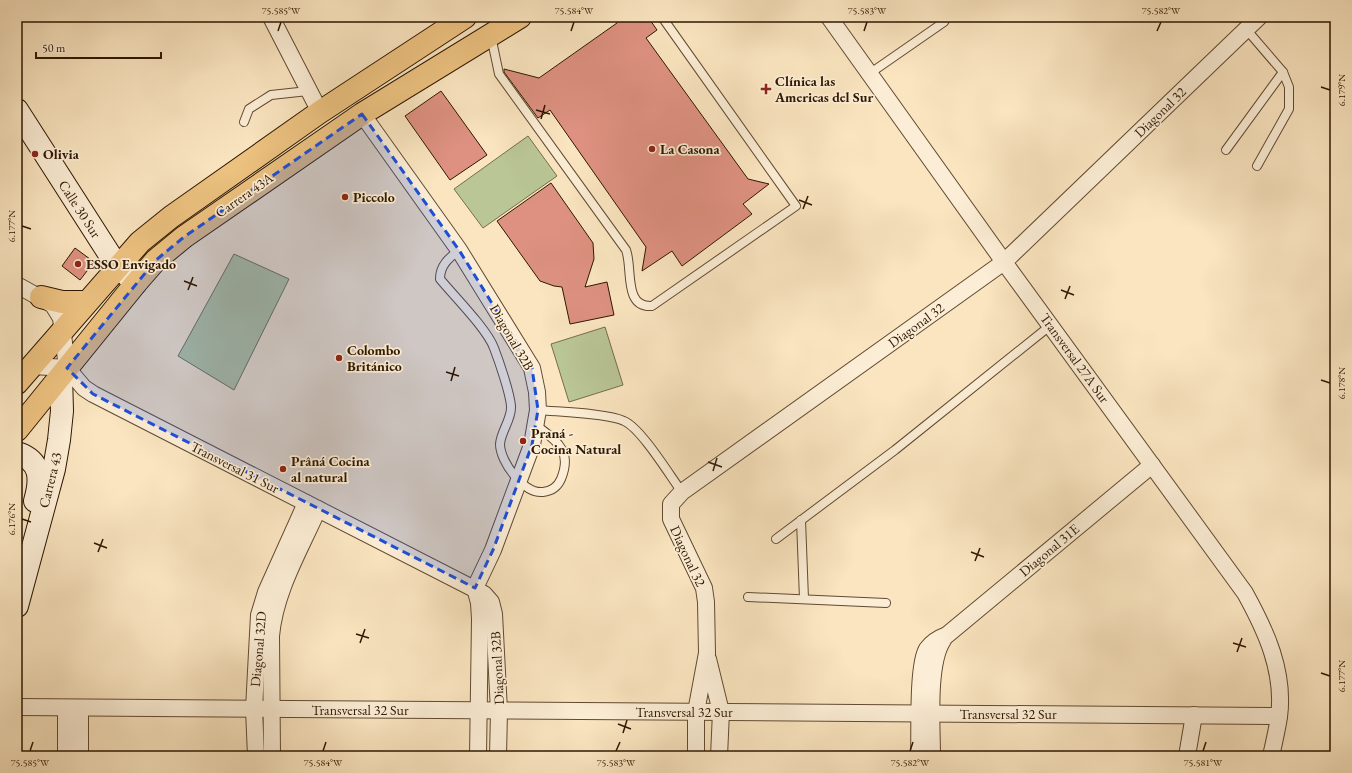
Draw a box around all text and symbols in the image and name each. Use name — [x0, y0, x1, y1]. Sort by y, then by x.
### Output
text: 75.585°W — [262, 4, 301, 17]
text: 75.584°W — [555, 4, 594, 17]
text: 75.583°W — [848, 4, 887, 17]
text: 75.582°W — [1142, 4, 1181, 17]
scale bar — [36, 34, 161, 60]
text: 50 m — [42, 40, 66, 56]
place label: Clínica las Americas del Sur — [774, 72, 873, 106]
text: 6.179°N — [1335, 74, 1348, 106]
marker: Clínica las Americas del Sur — [760, 83, 772, 95]
street label: Diagonal 32 — [1130, 83, 1190, 141]
place label: La Casona — [660, 140, 721, 158]
marker: La Casona — [647, 144, 657, 154]
place label: Olivia — [43, 145, 80, 163]
marker: Olivia — [30, 149, 40, 159]
street label: Carrera 43A — [212, 168, 277, 221]
street label: Calle 30 Sur — [55, 177, 106, 242]
place label: Piccolo — [353, 188, 395, 206]
marker: Piccolo — [340, 192, 350, 202]
text: 6.177°N — [5, 210, 18, 242]
place label: ESSO Envigado — [86, 255, 176, 273]
marker: ESSO Envigado — [73, 259, 83, 269]
street label: Diagonal 32 — [884, 298, 948, 351]
street label: Diagonal 32B — [486, 301, 538, 373]
street label: Transversal 27A Sur — [1036, 309, 1114, 407]
place label: Colombo Británico — [347, 341, 402, 375]
marker: Colombo Británico — [334, 353, 344, 363]
text: 6.178°N — [1335, 367, 1348, 399]
place label: Praná - Cocina Natural — [531, 424, 621, 458]
marker: Praná - Cocina Natural — [518, 436, 528, 446]
street label: Transversal 31 Sur — [188, 437, 283, 497]
street label: Carrera 43 — [34, 450, 66, 510]
place label: Prâná Cocina al natural — [291, 452, 371, 486]
marker: Prâná Cocina al natural — [278, 464, 288, 474]
text: 6.176°N — [5, 503, 18, 535]
street label: Diagonal 31E — [1015, 520, 1083, 580]
street label: Diagonal 32 — [666, 523, 710, 590]
street label: Diagonal 32D — [246, 610, 270, 688]
street label: Diagonal 32B — [486, 631, 508, 705]
text: 6.177°N — [1335, 660, 1348, 692]
street label: Transversal 32 Sur — [311, 701, 409, 719]
street label: Transversal 32 Sur — [635, 703, 733, 721]
street label: Transversal 32 Sur — [959, 705, 1057, 723]
text: 75.585°W — [11, 756, 50, 769]
text: 75.584°W — [304, 756, 343, 769]
text: 75.583°W — [597, 756, 636, 769]
text: 75.582°W — [891, 756, 930, 769]
text: 75.581°W — [1184, 756, 1223, 769]

